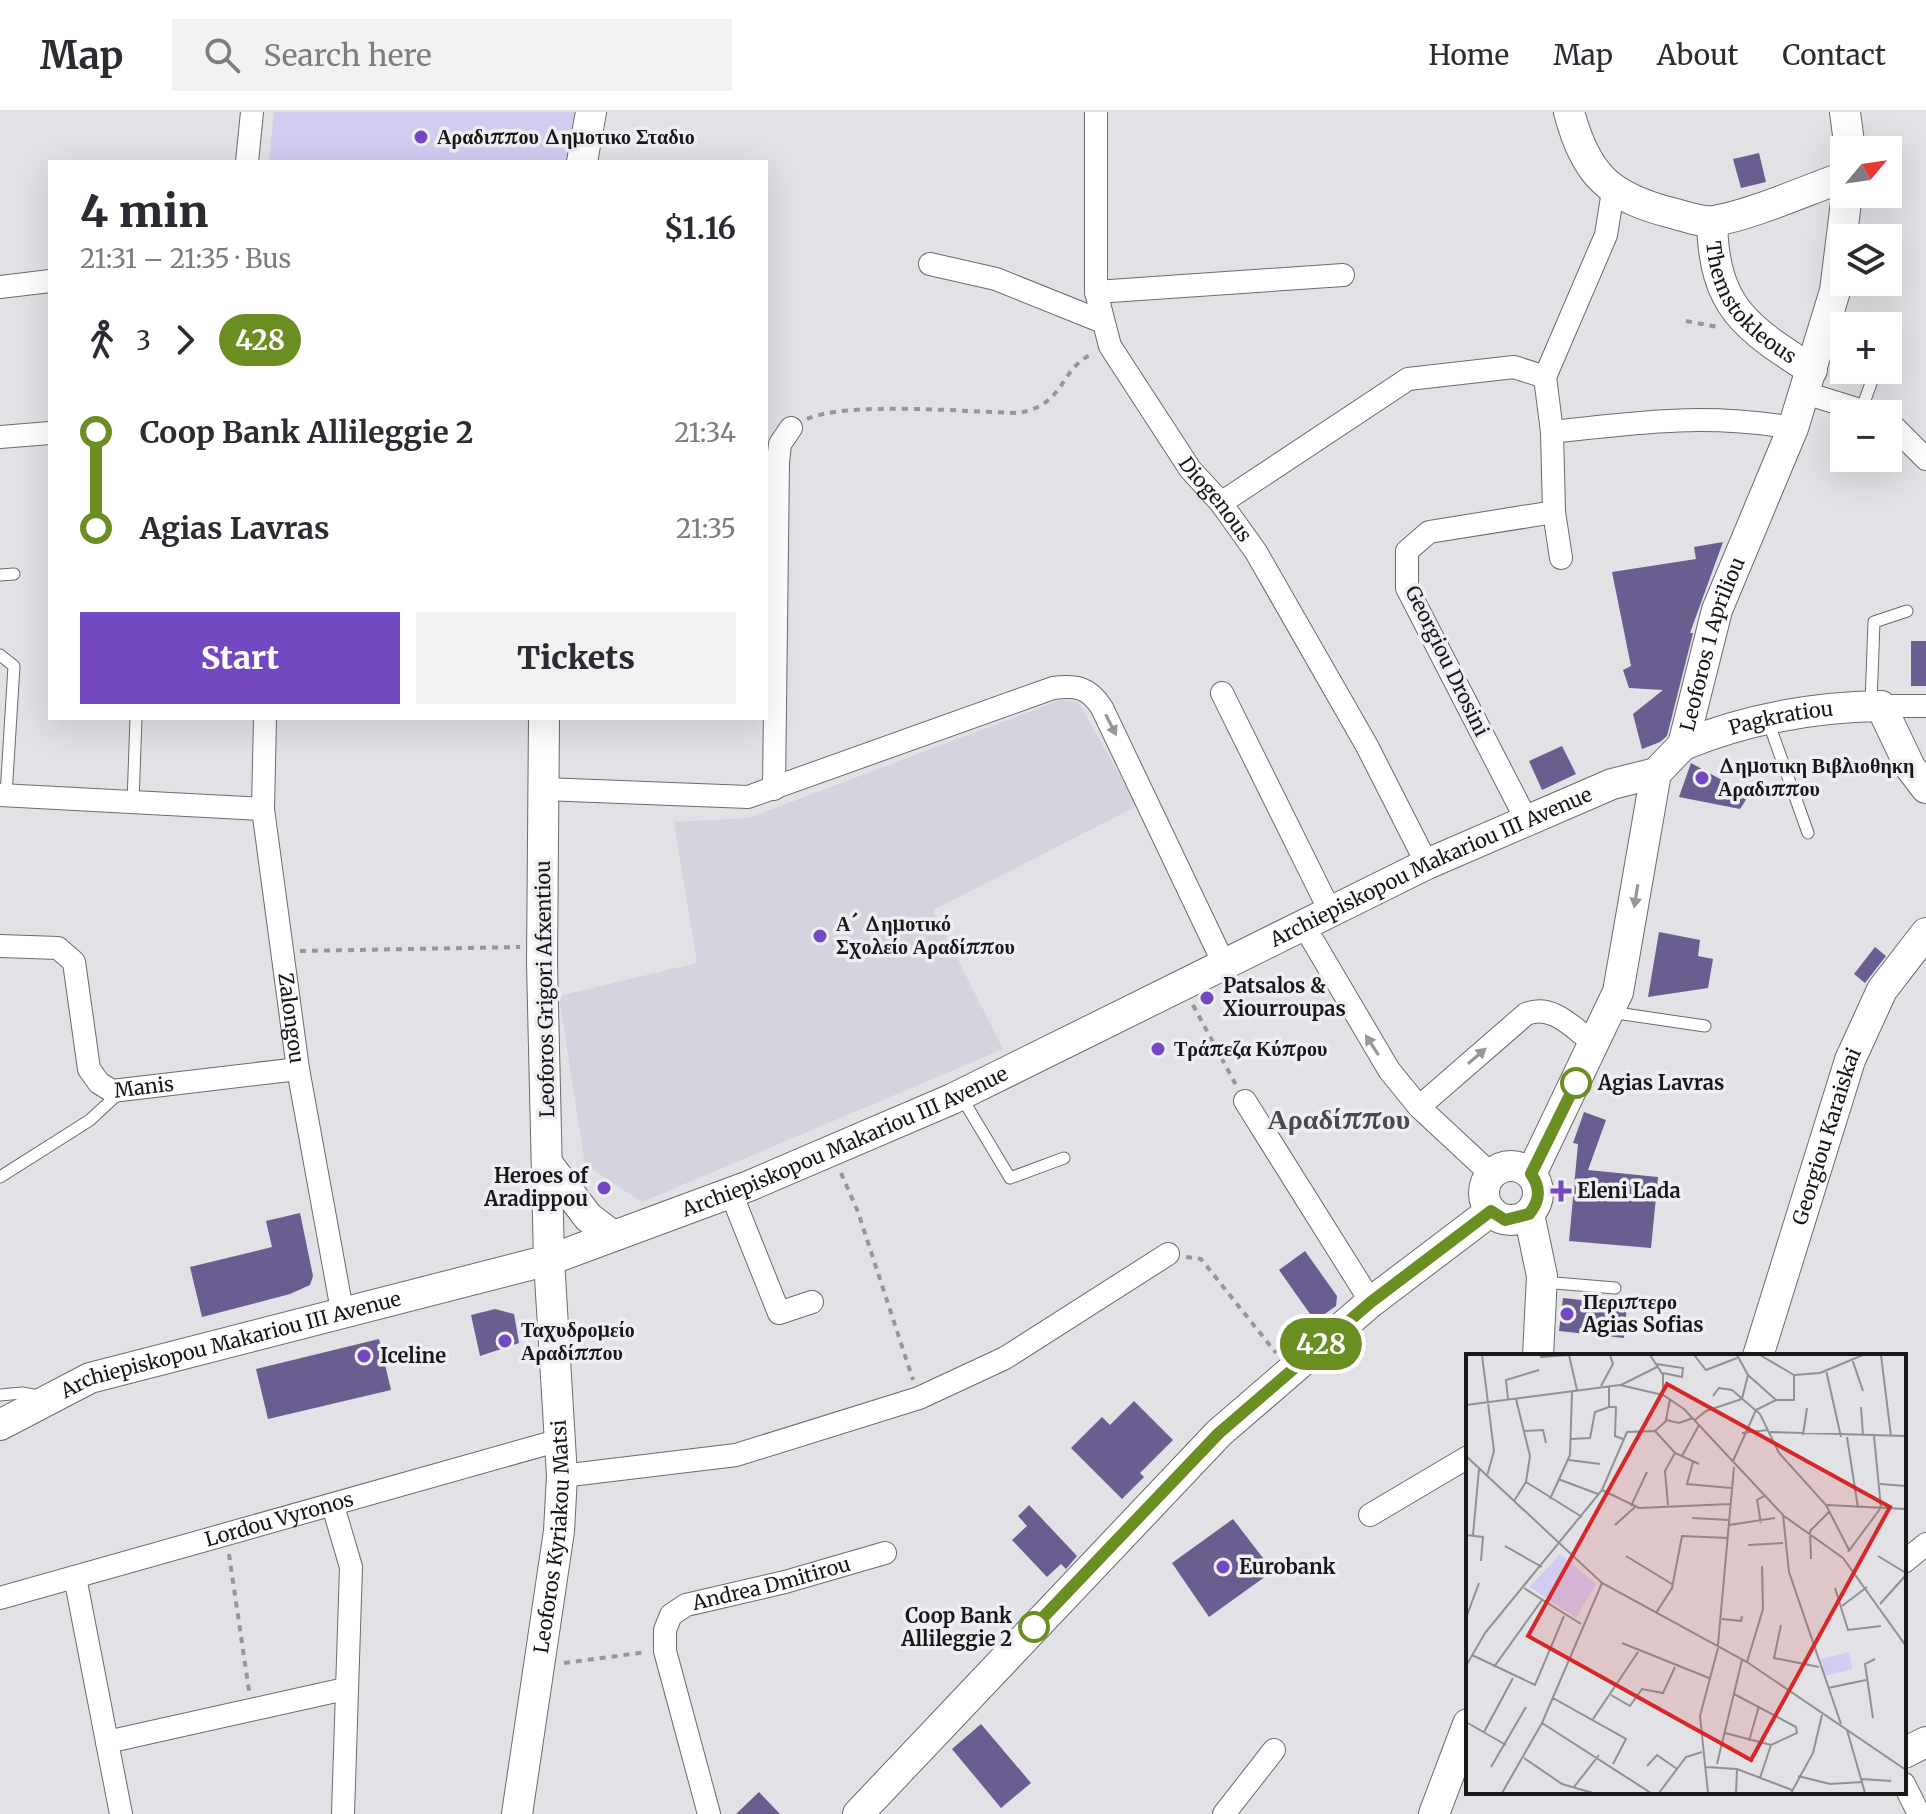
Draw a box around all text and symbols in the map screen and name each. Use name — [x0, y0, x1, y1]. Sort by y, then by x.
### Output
search box — [172, 19, 732, 91]
text: Map — [40, 32, 124, 79]
icon: search — [200, 33, 244, 77]
text: Search here — [264, 36, 432, 74]
text: Home — [1428, 37, 1509, 73]
text: Map — [1553, 37, 1613, 73]
text: About — [1657, 37, 1738, 73]
text: Contact — [1782, 37, 1886, 73]
place label: Αραδιππου Δημοτικο Σταδιο — [437, 124, 695, 149]
marker: Αραδιππου Δημοτικο Σταδιο — [412, 128, 430, 146]
north arrow — [1830, 136, 1902, 208]
map controls — [1830, 136, 1902, 472]
text: 4 min — [80, 184, 208, 239]
text: $1.16 — [664, 209, 736, 247]
button: layers — [1830, 224, 1902, 296]
street label: Themstokleous — [1701, 240, 1801, 369]
text: 21:31 – 21:35 · Bus — [80, 242, 291, 275]
button: + — [1830, 312, 1902, 384]
icon: walk — [80, 318, 124, 362]
icon: forward — [163, 318, 207, 362]
text: 428 — [235, 322, 285, 358]
text: 3 — [136, 324, 151, 357]
button: − — [1830, 400, 1902, 472]
text: Coop Bank Allileggie 2 — [140, 413, 473, 451]
text: 21:34 — [674, 416, 736, 449]
street label: Diogenous — [1173, 452, 1258, 546]
text: Agias Lavras — [140, 509, 330, 547]
text: 21:35 — [676, 512, 736, 545]
street label: Leoforos 1 Apriliou — [1674, 553, 1750, 734]
street label: Georgiou Drosini — [1400, 581, 1495, 740]
button: Start — [80, 612, 400, 704]
button: Tickets — [416, 612, 736, 704]
street label: Pagkratiou — [1726, 696, 1834, 740]
one-way arrow — [1104, 713, 1118, 736]
place label: Δημοτικη Βιβλιοθηκη Αραδιππου — [1718, 753, 1914, 801]
marker: Δημοτικη Βιβλιοθηκη Αραδιππου — [1693, 769, 1711, 787]
street label: Archiepiskopou Makariou III Avenue — [1265, 781, 1596, 952]
street label: Leoforos Grigori Afxentiou — [530, 860, 559, 1118]
one-way arrow — [1629, 884, 1642, 909]
place label: Α´ Δημοτικό Σχολείο Αραδίππου — [836, 911, 1015, 959]
marker: Α´ Δημοτικό Σχολείο Αραδίππου — [811, 927, 829, 945]
street label: Zalongou — [273, 971, 310, 1065]
place label: Patsalos & Xiourroupas — [1223, 973, 1346, 1021]
marker: Patsalos & Xiourroupas — [1198, 989, 1216, 1007]
one-way arrow — [1366, 1034, 1380, 1056]
place label: Τράπεζα Κύπρου — [1174, 1036, 1327, 1061]
marker: Τράπεζα Κύπρου — [1149, 1040, 1167, 1058]
street label: Georgiou Karaiskai — [1787, 1044, 1866, 1228]
one-way arrow — [1467, 1048, 1487, 1065]
street label: Archiepiskopou Makariou III Avenue — [677, 1061, 1012, 1222]
marker: Agias Lavras — [1561, 1068, 1591, 1098]
place label: Agias Lavras — [1597, 1070, 1724, 1095]
street label: Manis — [113, 1071, 175, 1103]
district label: Αραδίππου — [1268, 1101, 1410, 1137]
place label: Heroes of Aradippou — [483, 1163, 589, 1211]
place label: Eleni Lada — [1577, 1178, 1681, 1203]
marker: Heroes of Aradippou — [595, 1179, 613, 1197]
marker: Eleni Lada — [1552, 1182, 1570, 1200]
street label: Archiepiskopou Makariou III Avenue — [55, 1286, 403, 1404]
place label: Περιπτερο Agias Sofias — [1582, 1289, 1704, 1337]
marker: Περιπτερο Agias Sofias — [1558, 1305, 1576, 1323]
place label: Ταχυδρομείο Αραδίππου — [521, 1317, 635, 1365]
line badge: 428 — [1275, 1318, 1367, 1370]
text: 428 — [1296, 1326, 1346, 1362]
marker: Ταχυδρομείο Αραδίππου — [496, 1332, 514, 1350]
place label: Iceline — [380, 1343, 446, 1368]
marker: Iceline — [355, 1347, 373, 1365]
inset map — [1466, 1354, 1906, 1794]
street label: Leoforos Kyriakou Matsi — [528, 1419, 574, 1655]
street label: Lordou Vyronos — [202, 1486, 356, 1552]
street label: Andrea Dmitirou — [689, 1551, 853, 1615]
place label: Eurobank — [1239, 1554, 1336, 1579]
marker: Eurobank — [1214, 1558, 1232, 1576]
place label: Coop Bank Allileggie 2 — [900, 1603, 1012, 1651]
marker: Coop Bank Allileggie 2 — [1019, 1612, 1049, 1642]

